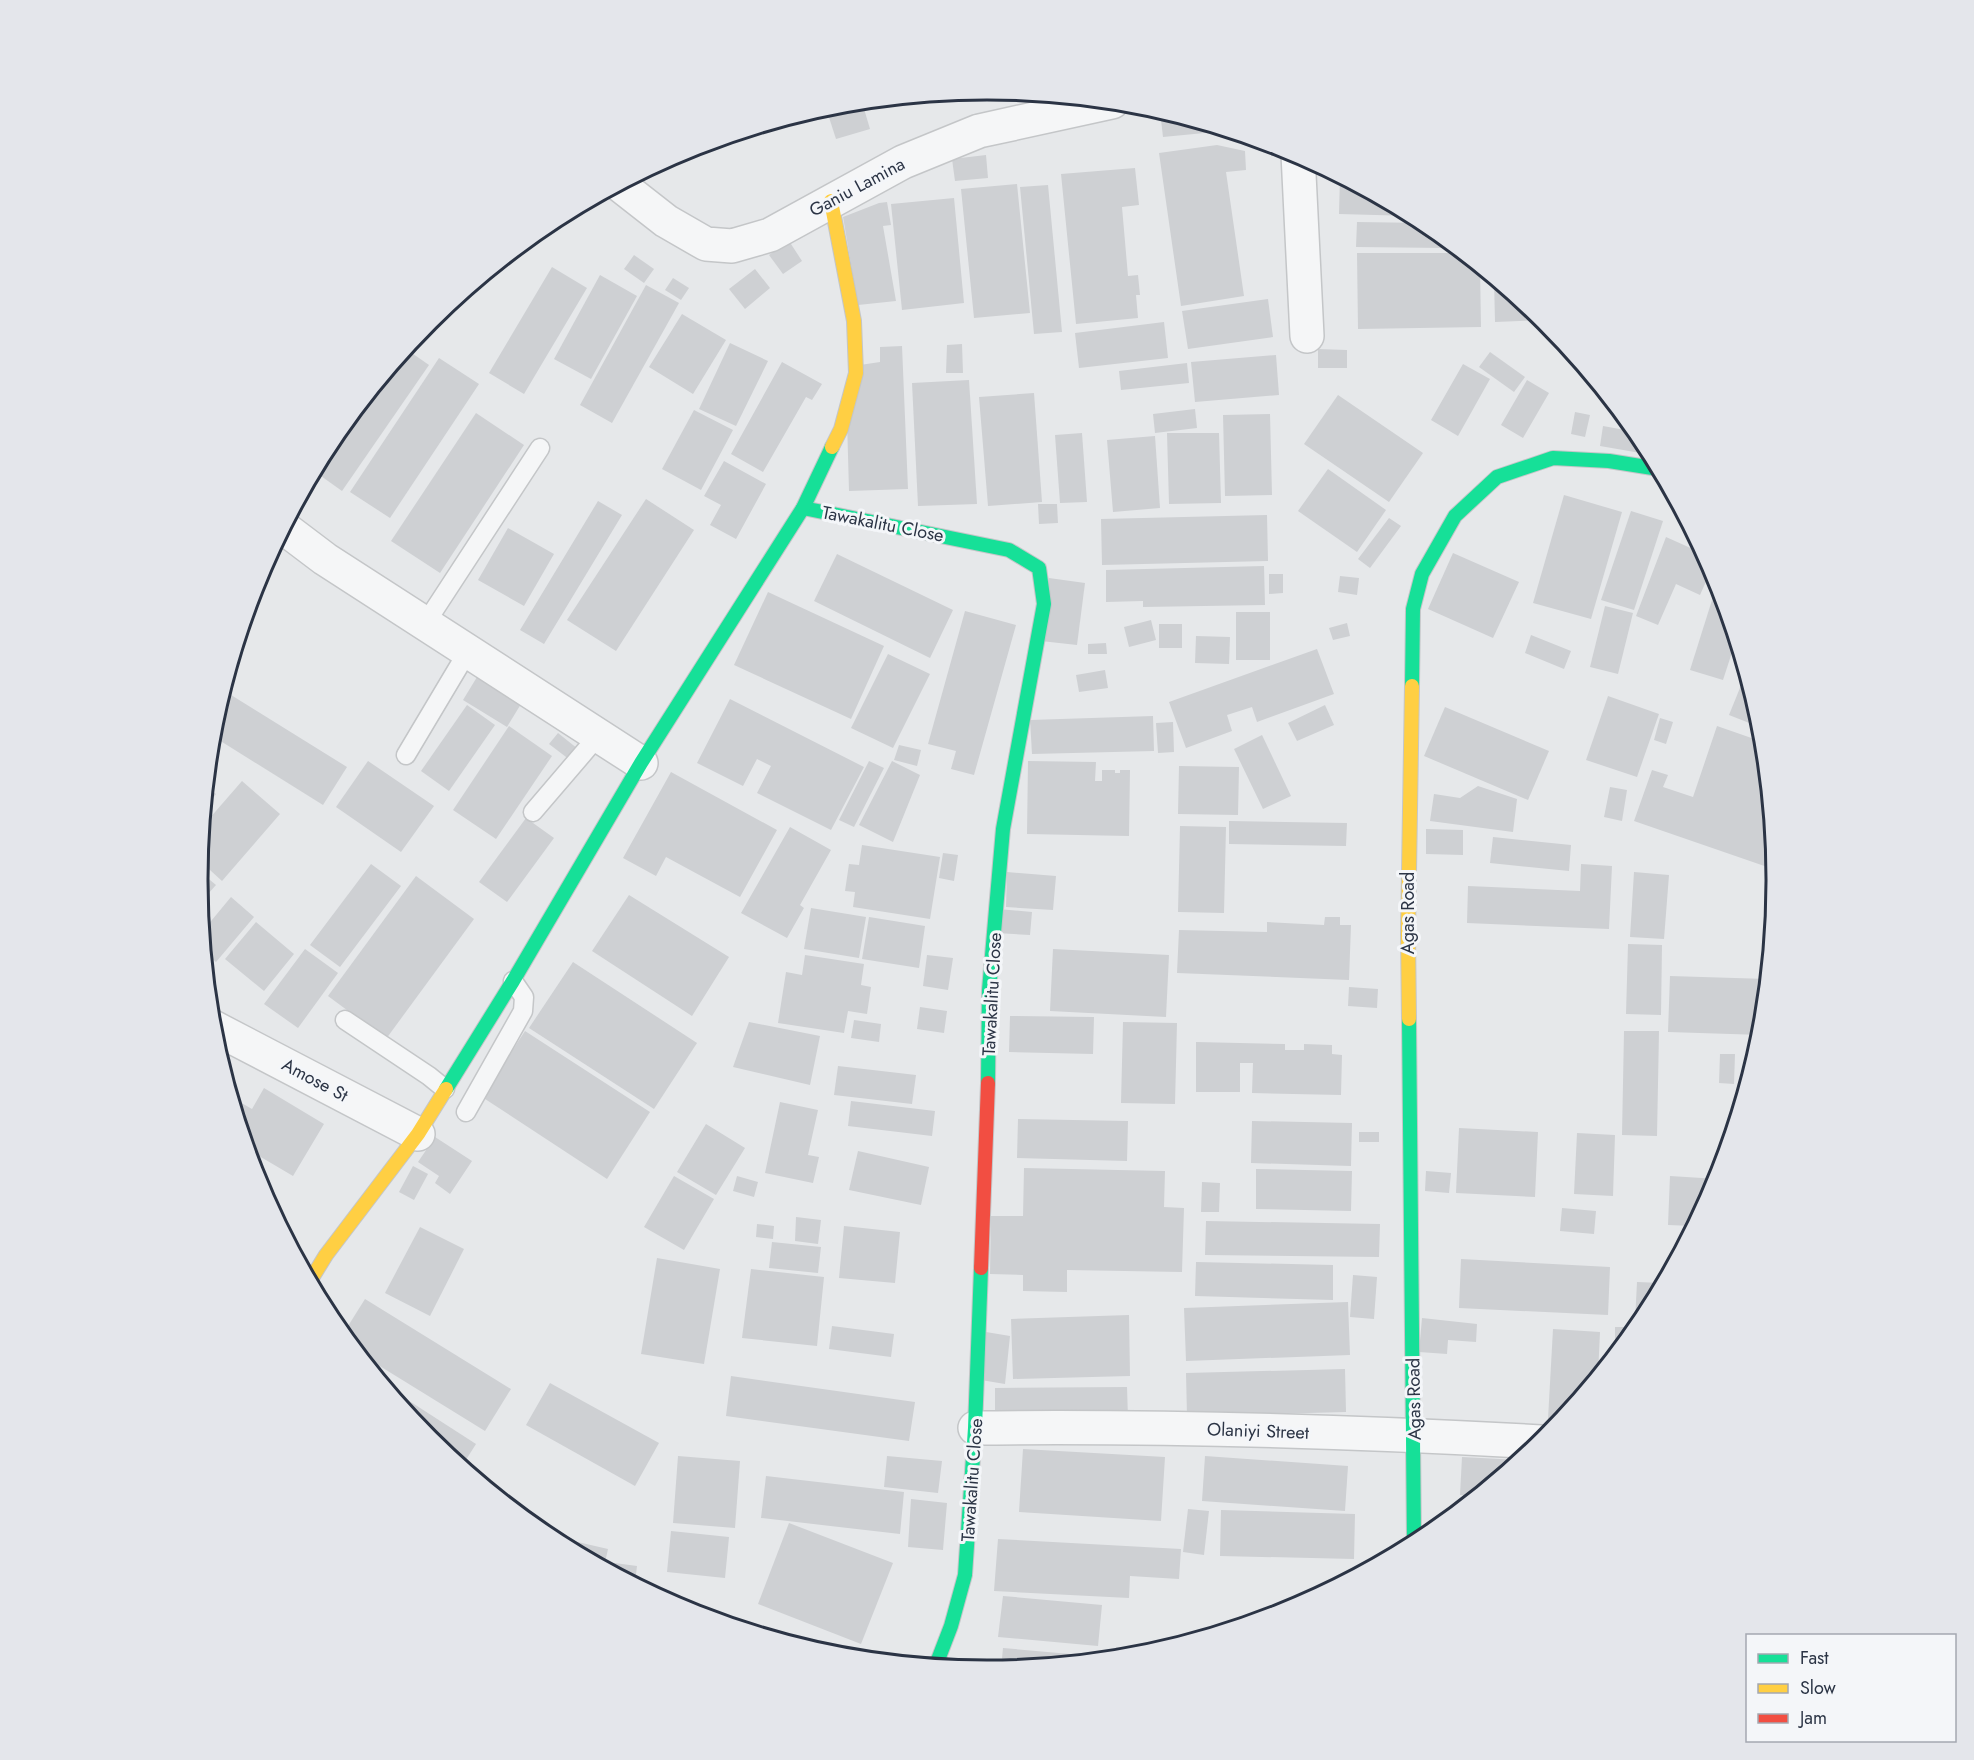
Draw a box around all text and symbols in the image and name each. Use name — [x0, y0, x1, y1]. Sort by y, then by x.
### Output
street label: Ganiu Lamina — [804, 151, 910, 223]
street label: Tawakalitu Close — [820, 499, 946, 549]
street label: Agas Road — [1395, 872, 1421, 954]
street label: Tawakalitu Close — [976, 932, 1008, 1056]
street label: Amose St — [277, 1052, 353, 1109]
street label: Agas Road — [1400, 1358, 1428, 1440]
street label: Olaniyi Street — [1207, 1416, 1310, 1446]
street label: Tawakalitu Close — [955, 1418, 989, 1542]
legend — [1746, 1634, 1956, 1742]
text: Fast — [1800, 1645, 1829, 1671]
text: Slow — [1800, 1675, 1837, 1701]
text: Jam — [1798, 1705, 1827, 1731]

